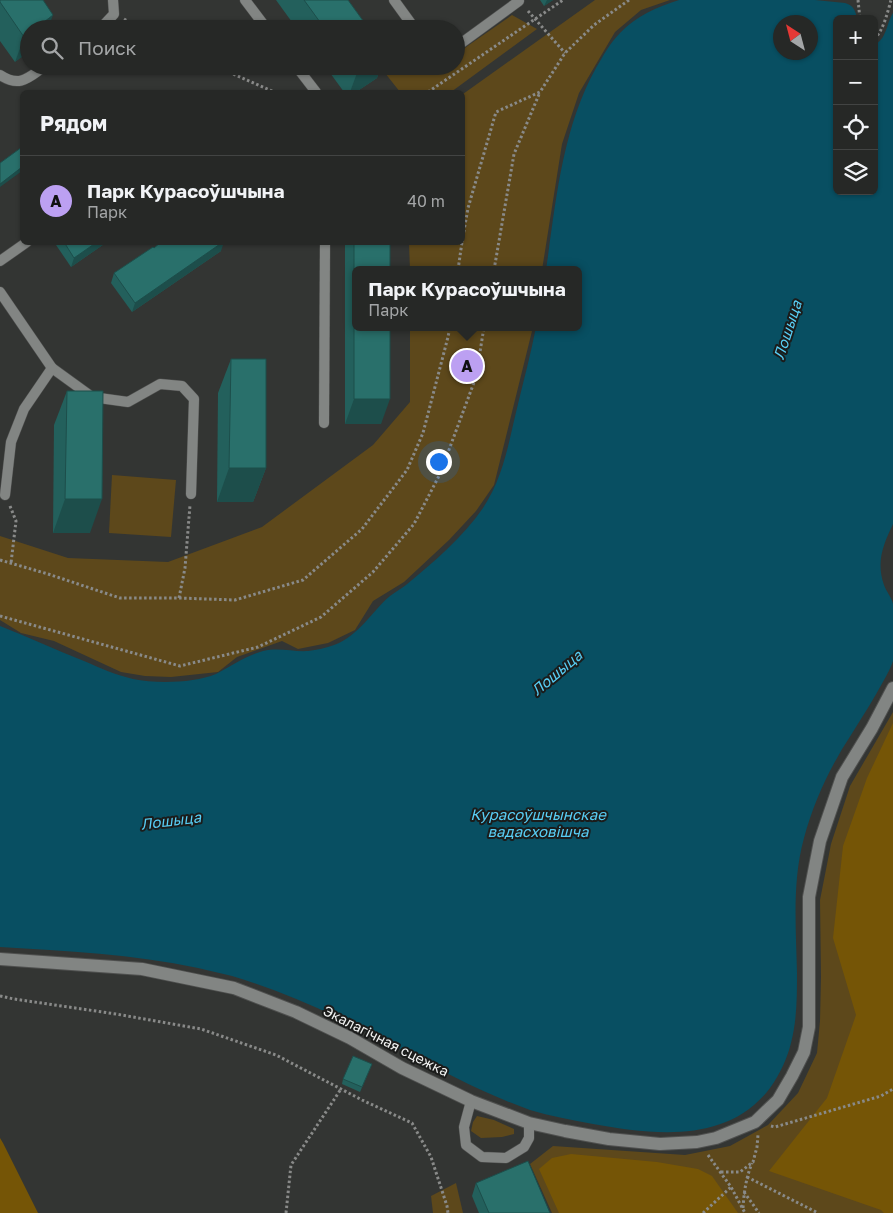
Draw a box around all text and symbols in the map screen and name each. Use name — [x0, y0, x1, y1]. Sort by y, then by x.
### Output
north arrow — [773, 15, 818, 60]
map controls — [833, 15, 878, 195]
button: + — [833, 15, 878, 60]
search box — [20, 20, 465, 75]
icon: search — [38, 34, 66, 62]
text: Поиск — [78, 36, 137, 59]
button: − — [833, 60, 878, 105]
button: locate — [833, 105, 878, 150]
text: Рядом — [40, 110, 107, 136]
button: layers — [833, 150, 878, 195]
text: Парк Курасоўшчына — [87, 179, 284, 202]
text: A — [50, 191, 62, 211]
text: 40 m — [407, 191, 445, 211]
text: Парк — [87, 202, 127, 222]
popup — [352, 266, 582, 331]
text: Парк Курасоўшчына — [368, 277, 566, 300]
water label: Лошыца — [769, 298, 805, 361]
text: Парк — [368, 300, 408, 320]
pin: A — [451, 347, 483, 385]
your location — [426, 449, 452, 475]
water label: Лошыца — [527, 645, 586, 699]
water label: Курасоўшчынскае вадасховішча — [470, 805, 607, 840]
water label: Лошыца — [140, 807, 203, 833]
street label: Экалагічная сцежка — [321, 1002, 452, 1080]

